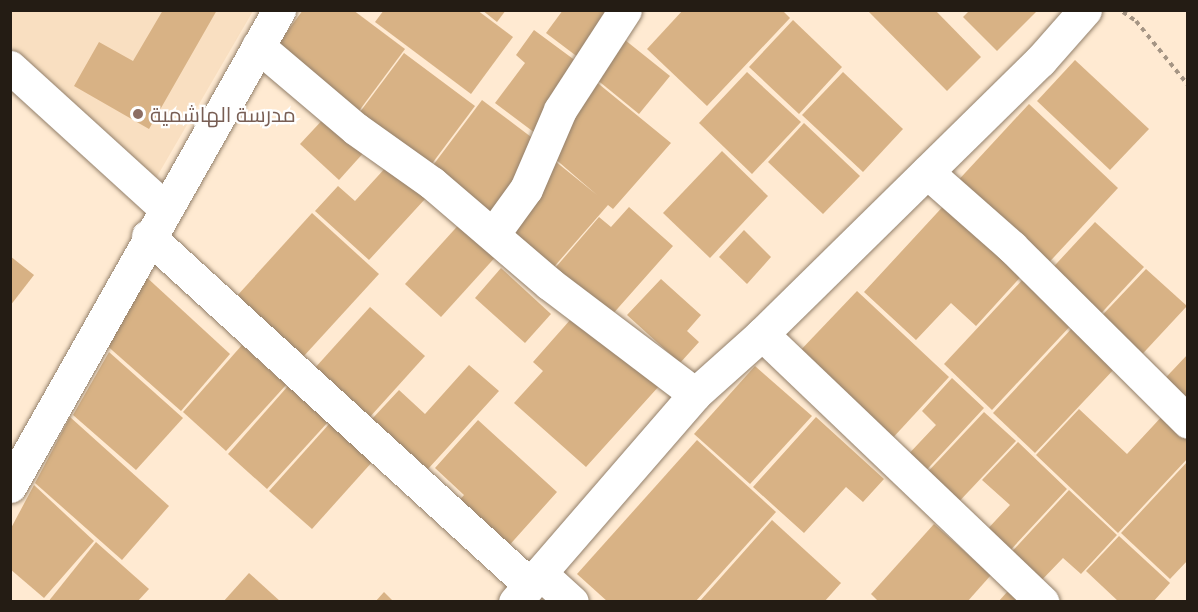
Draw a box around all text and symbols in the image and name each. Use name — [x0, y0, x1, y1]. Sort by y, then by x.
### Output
place label: مدرسة الهاشمية — [150, 101, 296, 127]
marker: مدرسة الهاشمية — [131, 107, 145, 121]

